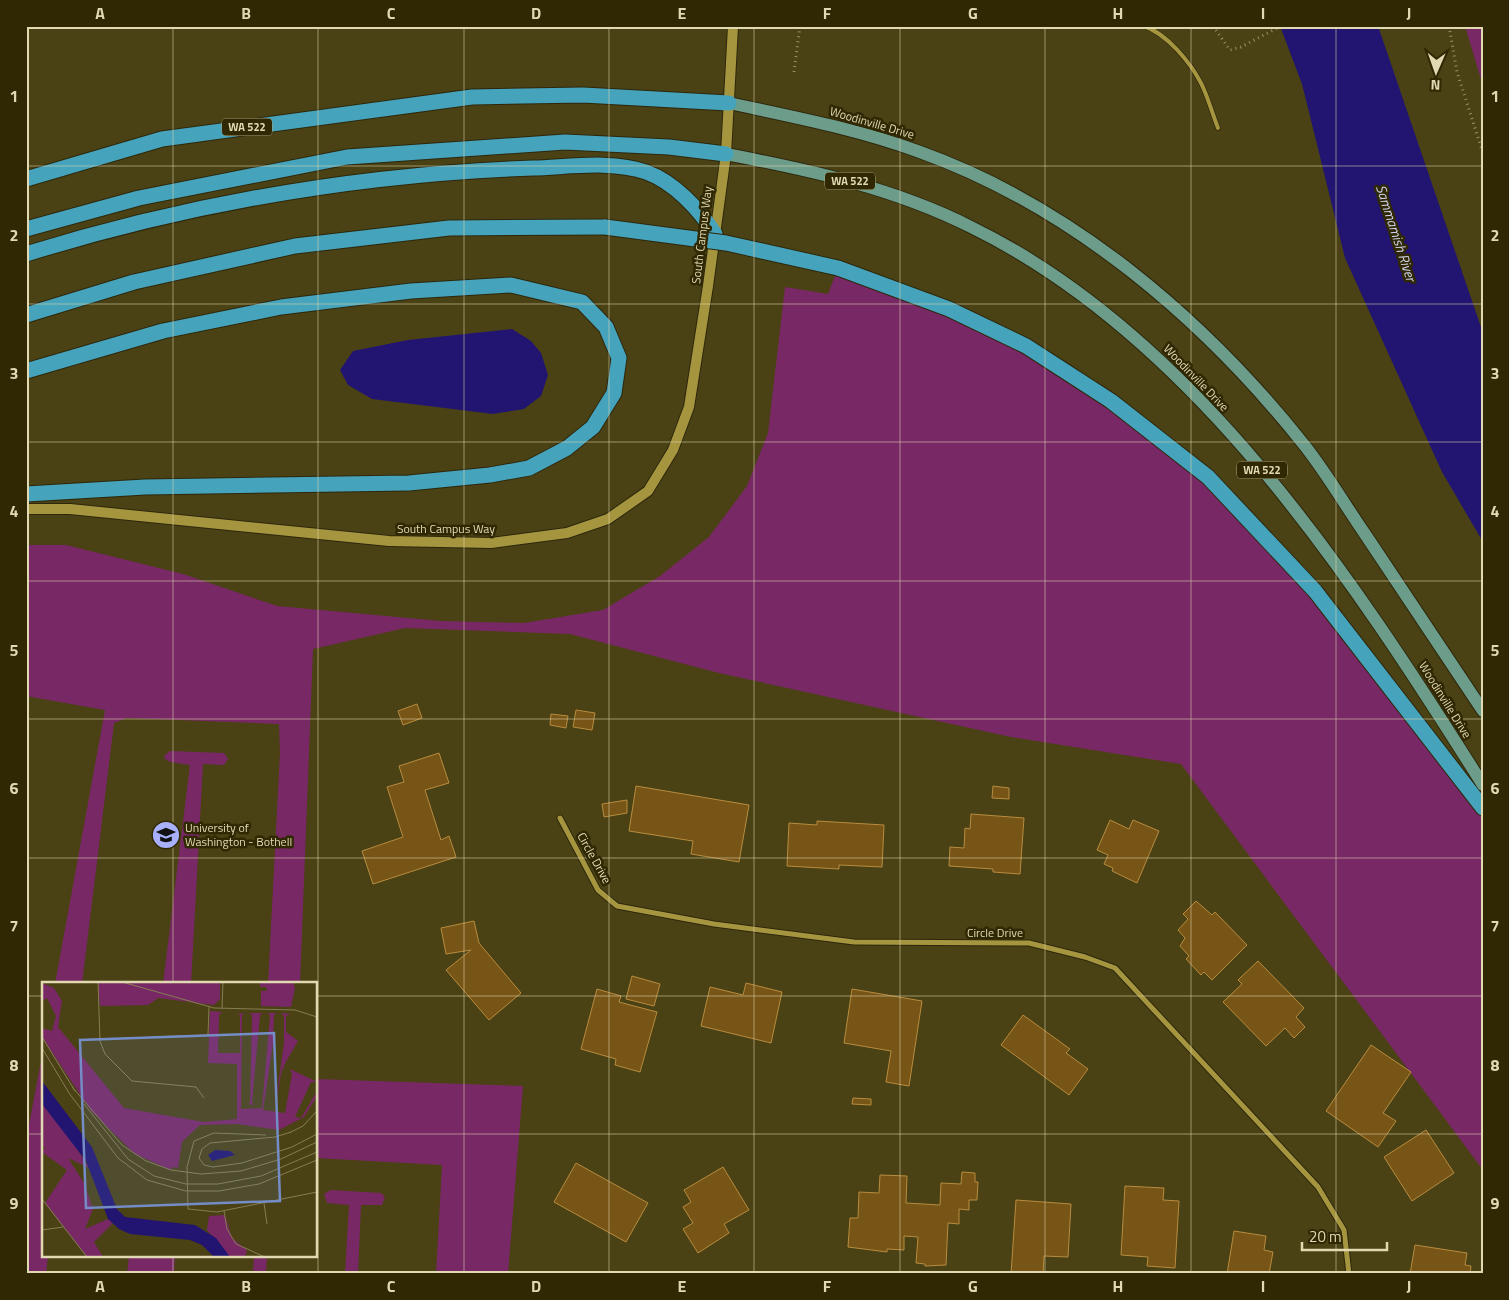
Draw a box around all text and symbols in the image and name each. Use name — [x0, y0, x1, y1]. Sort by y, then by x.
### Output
text: A — [95, 1, 105, 25]
text: B — [241, 1, 251, 25]
text: C — [387, 1, 396, 25]
text: D — [531, 1, 541, 25]
text: E — [678, 1, 687, 25]
text: F — [823, 1, 832, 25]
text: G — [968, 1, 978, 25]
text: H — [1113, 1, 1123, 25]
text: I — [1261, 1, 1265, 25]
text: J — [1407, 1, 1411, 25]
north arrow — [1412, 48, 1462, 98]
text: N — [1430, 75, 1441, 96]
text: 1 — [10, 84, 18, 108]
text: 1 — [1491, 84, 1499, 108]
street label: Woodinville Drive — [828, 101, 917, 144]
road number: WA 522 — [222, 118, 272, 136]
road number: WA 522 — [825, 172, 875, 190]
water label: Sammamish River — [1371, 182, 1422, 285]
street label: South Campus Way — [686, 185, 717, 285]
text: 2 — [10, 223, 18, 247]
text: 2 — [1491, 223, 1499, 247]
street label: Woodinville Drive — [1159, 340, 1234, 416]
text: 3 — [10, 361, 18, 385]
text: 3 — [1491, 361, 1499, 385]
road number: WA 522 — [1237, 462, 1287, 478]
text: 4 — [10, 499, 19, 523]
text: 4 — [1491, 499, 1500, 523]
street label: South Campus Way — [397, 519, 495, 538]
text: 5 — [10, 638, 19, 662]
text: 5 — [1491, 638, 1500, 662]
street label: Woodinville Drive — [1414, 658, 1477, 742]
text: 6 — [10, 776, 19, 800]
text: 6 — [1491, 776, 1500, 800]
place label: University of Washington - Bothell — [185, 818, 292, 851]
school or university icon: University of Washington - Bothell — [151, 820, 181, 850]
street label: Circle Drive — [573, 829, 616, 887]
text: 7 — [10, 914, 18, 938]
text: 7 — [1491, 914, 1499, 938]
street label: Circle Drive — [967, 923, 1023, 942]
inset map — [42, 982, 318, 1258]
text: 8 — [10, 1053, 19, 1077]
text: 8 — [1491, 1053, 1500, 1077]
text: 9 — [10, 1191, 19, 1215]
text: 9 — [1491, 1191, 1500, 1215]
scale bar — [1302, 1220, 1386, 1252]
text: 20 m — [1309, 1225, 1342, 1248]
text: A — [95, 1274, 105, 1298]
text: B — [241, 1274, 251, 1298]
text: C — [387, 1274, 396, 1298]
text: D — [531, 1274, 541, 1298]
text: E — [678, 1274, 687, 1298]
text: F — [823, 1274, 832, 1298]
text: G — [968, 1274, 978, 1298]
text: H — [1113, 1274, 1123, 1298]
text: I — [1261, 1274, 1265, 1298]
text: J — [1407, 1274, 1411, 1298]

